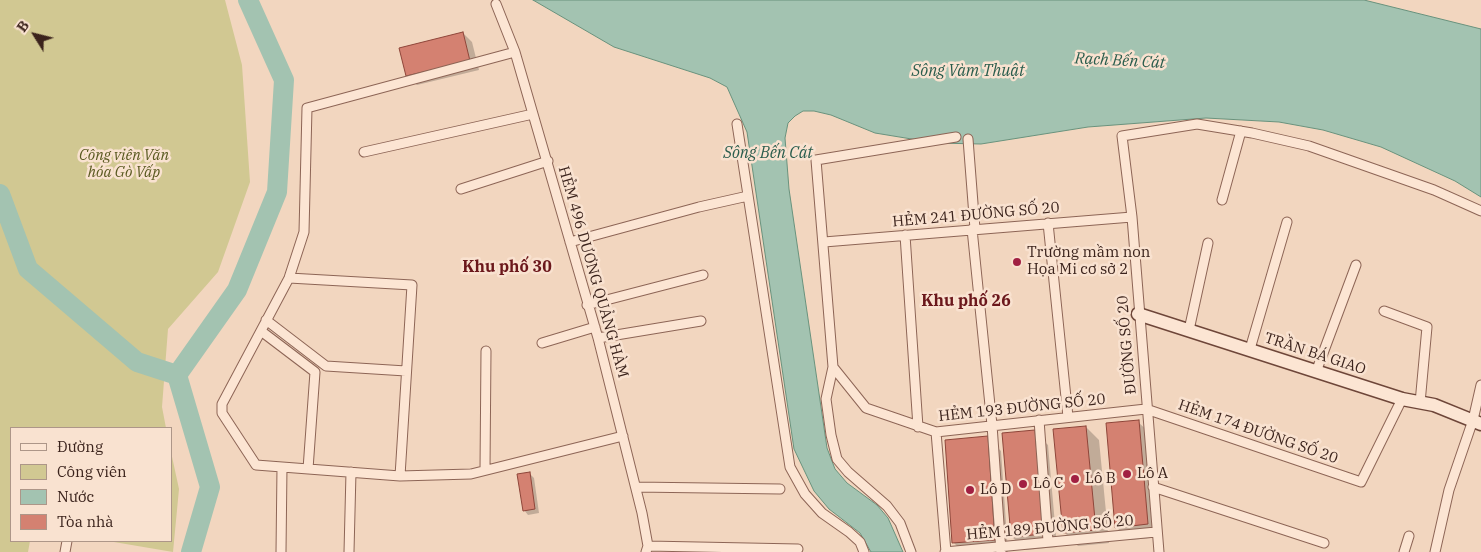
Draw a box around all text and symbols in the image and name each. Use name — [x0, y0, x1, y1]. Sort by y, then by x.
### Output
north arrow — [10, 10, 60, 60]
text: B — [13, 17, 33, 35]
water label: Rạch Bến Cát — [1074, 49, 1166, 73]
water label: Sông Vàm Thuật — [911, 61, 1025, 81]
water label: Sông Bến Cát — [723, 143, 813, 163]
park label: Công viên Văn hóa Gò Vấp — [79, 147, 169, 182]
street label: HẺM 496 DƯƠNG QUẢNG HÀM — [554, 164, 632, 380]
street label: HẺM 241 ĐƯỜNG SỐ 20 — [892, 199, 1060, 231]
place label: Trường mầm non Họa Mi cơ sở 2 — [1027, 244, 1150, 279]
marker: Trường mầm non Họa Mi cơ sở 2 — [1011, 256, 1023, 268]
district label: Khu phố 30 — [462, 257, 552, 277]
district label: Khu phố 26 — [921, 291, 1011, 311]
street label: ĐƯỜNG SỐ 20 — [1114, 295, 1140, 395]
street label: TRẦN BÁ GIAO — [1262, 329, 1368, 379]
street label: HẺM 193 ĐƯỜNG SỐ 20 — [938, 390, 1106, 426]
street label: HẺM 174 ĐƯỜNG SỐ 20 — [1176, 396, 1340, 468]
legend — [10, 427, 172, 542]
text: Đường — [57, 437, 103, 456]
text: Công viên — [57, 462, 127, 481]
place label: Lô A — [1137, 465, 1168, 483]
marker: Lô A — [1121, 468, 1133, 480]
place label: Lô B — [1085, 470, 1116, 488]
marker: Lô B — [1069, 473, 1081, 485]
place label: Lô C — [1033, 475, 1064, 493]
marker: Lô C — [1017, 478, 1029, 490]
place label: Lô D — [980, 481, 1011, 499]
marker: Lô D — [964, 484, 976, 496]
text: Nước — [57, 487, 94, 506]
text: Tòa nhà — [57, 512, 114, 531]
street label: HẺM 189 ĐƯỜNG SỐ 20 — [966, 512, 1134, 544]

